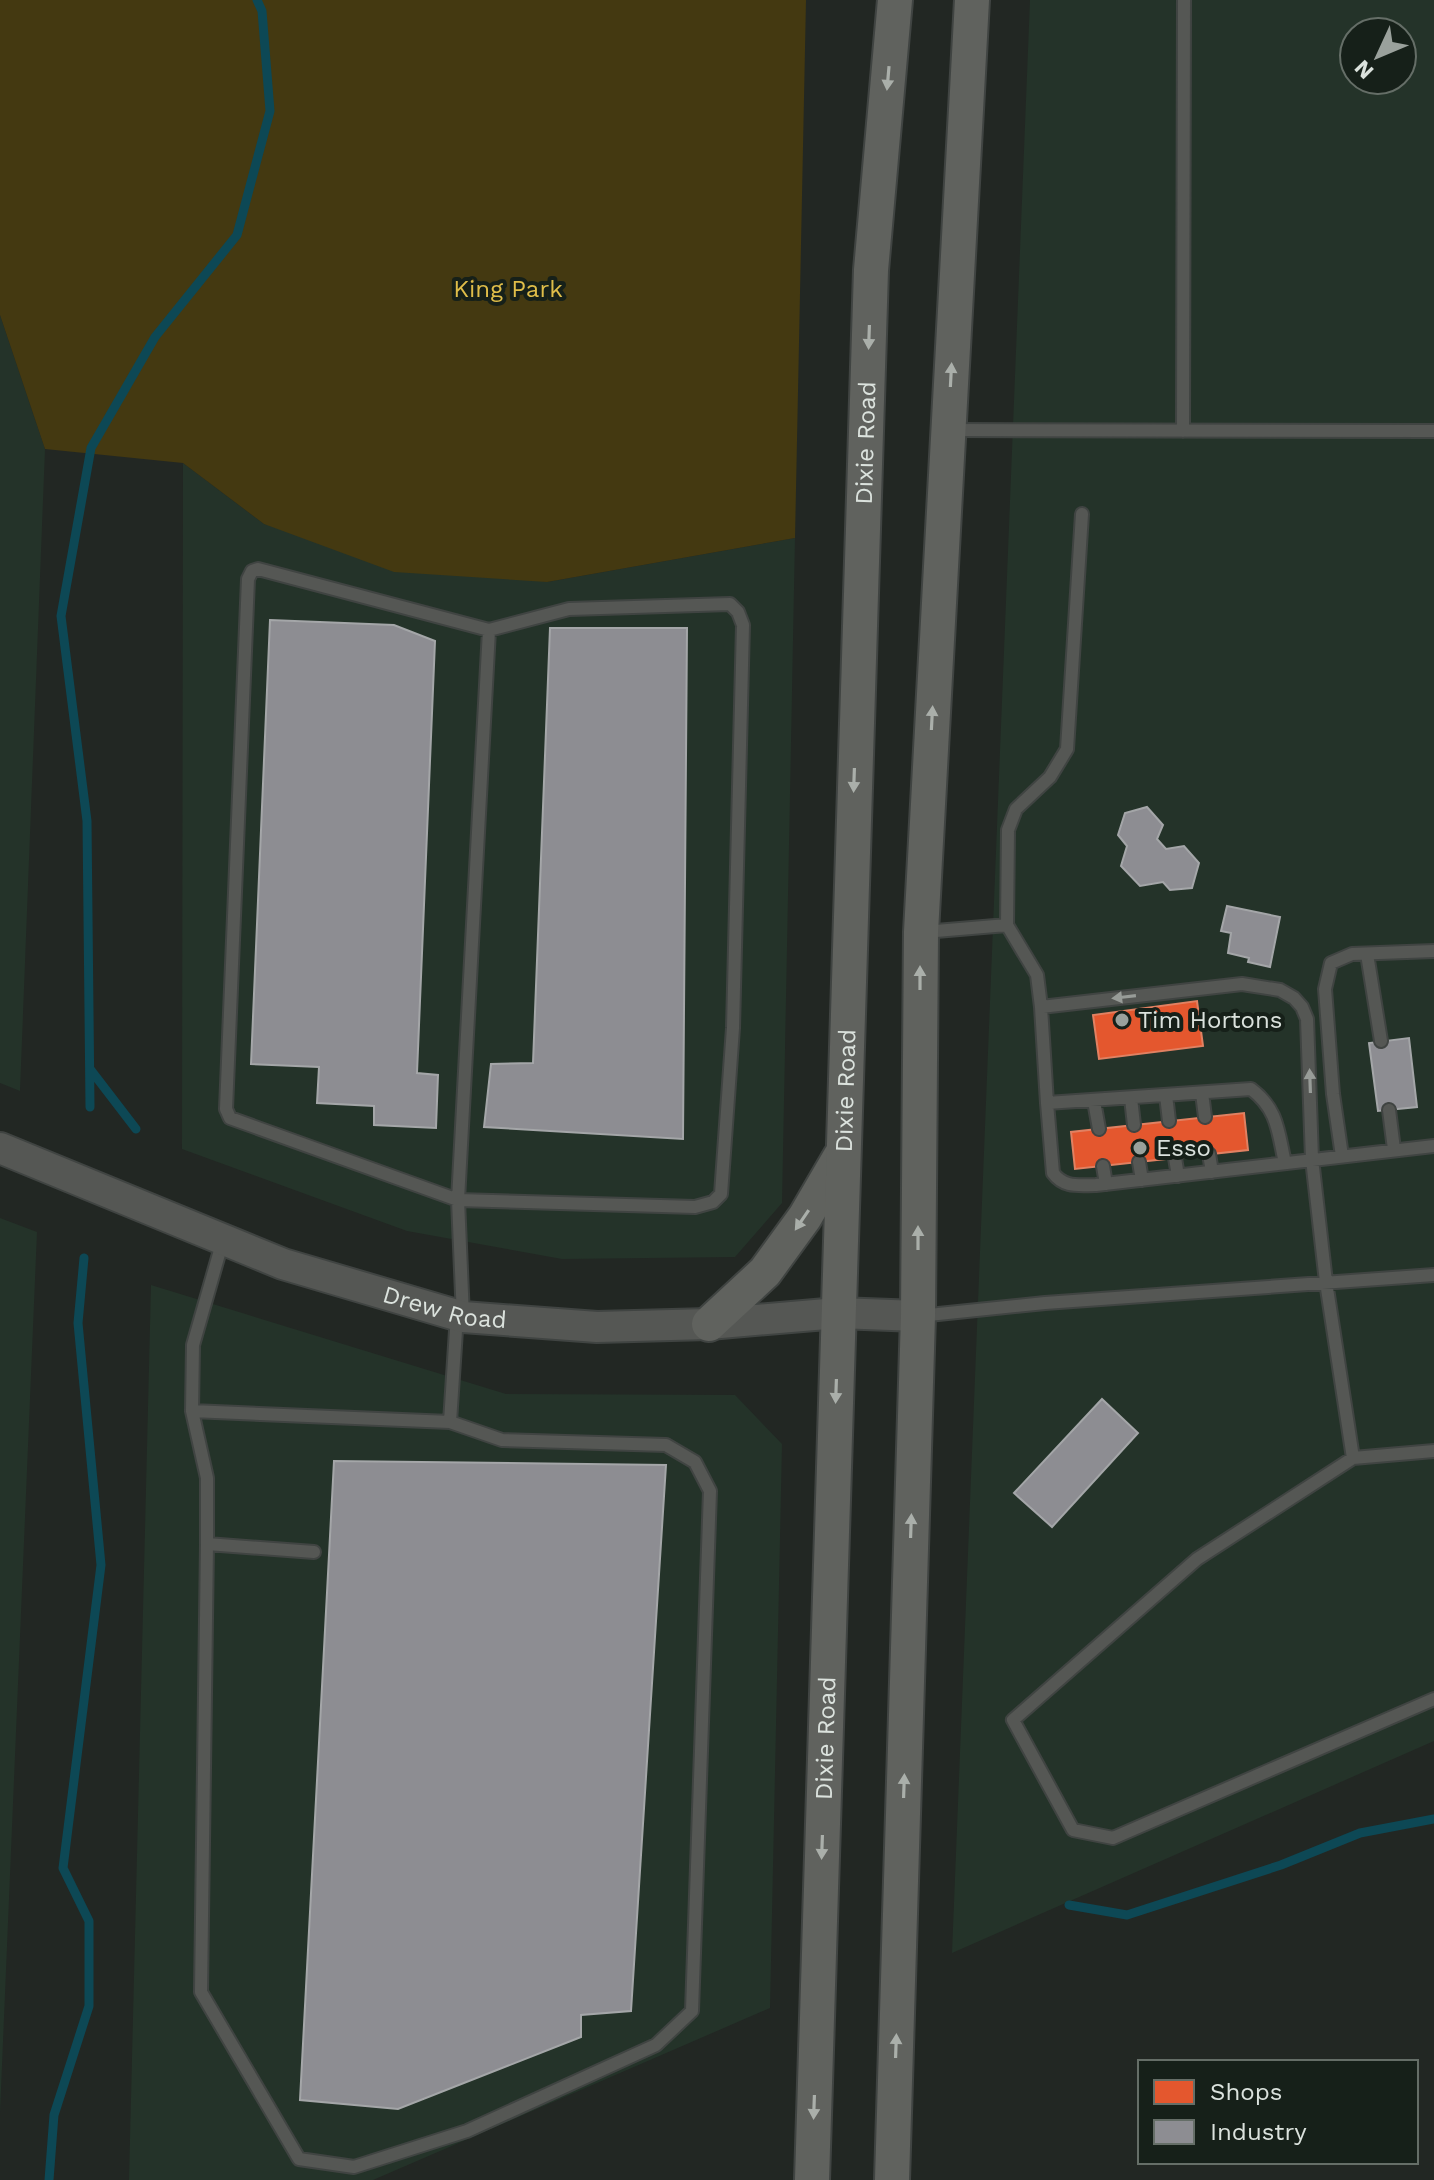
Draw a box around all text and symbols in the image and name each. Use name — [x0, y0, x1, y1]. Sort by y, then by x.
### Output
north arrow — [1338, 16, 1418, 96]
text: N — [1349, 55, 1379, 84]
one-way arrow — [881, 66, 894, 91]
park label: King Park — [453, 275, 563, 303]
one-way arrow — [862, 325, 875, 350]
one-way arrow — [945, 362, 958, 387]
street label: Dixie Road — [850, 381, 882, 505]
one-way arrow — [926, 705, 939, 730]
one-way arrow — [847, 768, 860, 793]
one-way arrow — [914, 965, 926, 990]
one-way arrow — [1111, 991, 1136, 1004]
place label: Tim Hortons — [1138, 1006, 1282, 1034]
marker: Tim Hortons — [1113, 1011, 1131, 1029]
street label: Dixie Road — [830, 1028, 862, 1153]
one-way arrow — [1304, 1068, 1317, 1093]
place label: Esso — [1156, 1134, 1211, 1162]
marker: Esso — [1131, 1139, 1149, 1157]
one-way arrow — [795, 1209, 810, 1230]
one-way arrow — [912, 1225, 924, 1250]
street label: Drew Road — [380, 1280, 508, 1334]
one-way arrow — [829, 1379, 842, 1404]
one-way arrow — [905, 1513, 918, 1538]
street label: Dixie Road — [810, 1676, 842, 1800]
one-way arrow — [897, 1773, 910, 1798]
one-way arrow — [816, 1835, 828, 1860]
one-way arrow — [890, 2033, 903, 2058]
legend — [1138, 2060, 1418, 2164]
text: Shops — [1210, 2078, 1282, 2106]
one-way arrow — [808, 2095, 821, 2120]
text: Industry — [1210, 2118, 1307, 2146]

